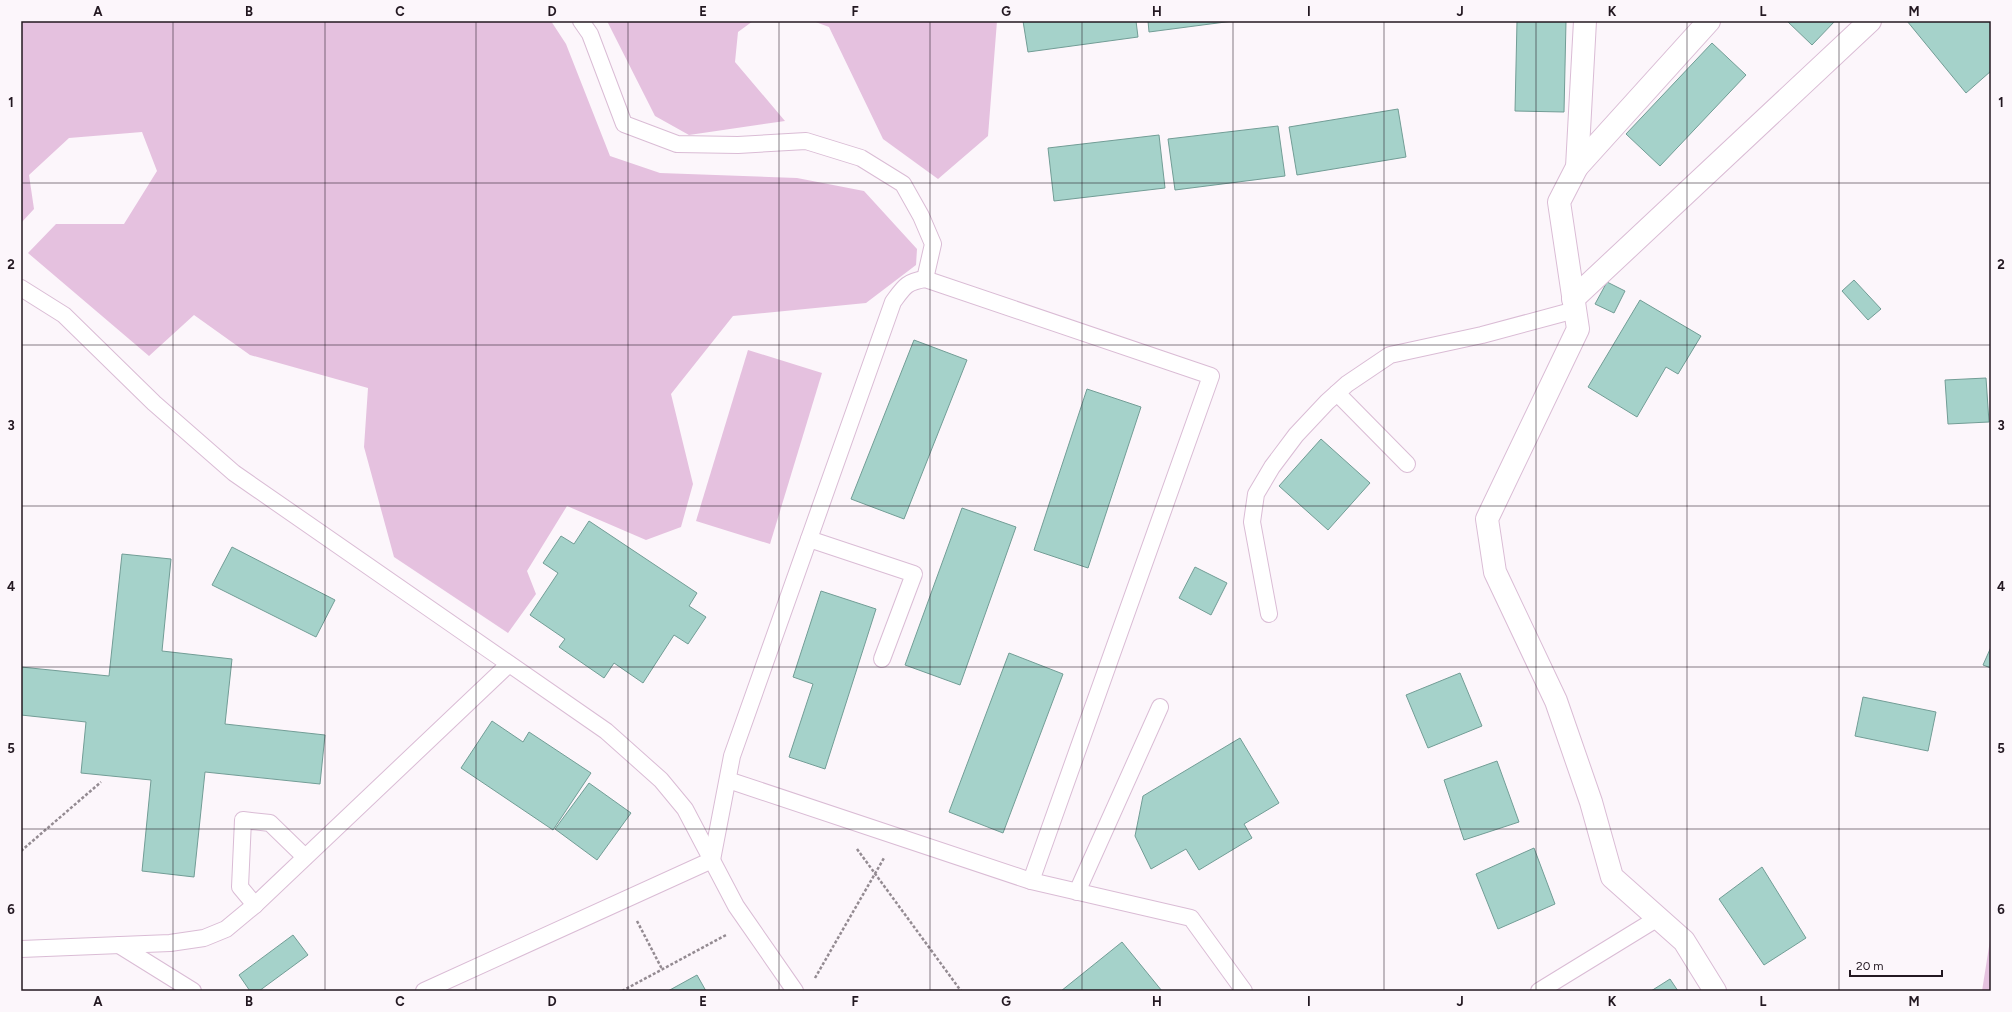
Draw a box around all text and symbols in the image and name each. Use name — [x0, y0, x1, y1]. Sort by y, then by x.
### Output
text: A — [93, 4, 103, 19]
text: B — [245, 4, 253, 19]
text: C — [395, 4, 405, 19]
text: D — [547, 4, 557, 19]
text: E — [699, 4, 707, 19]
text: F — [851, 4, 859, 19]
text: G — [1001, 4, 1011, 19]
text: H — [1152, 4, 1162, 19]
text: I — [1307, 4, 1311, 19]
text: J — [1456, 4, 1464, 19]
text: K — [1608, 4, 1617, 19]
text: L — [1760, 4, 1767, 19]
text: M — [1908, 4, 1920, 19]
text: 1 — [8, 95, 14, 110]
text: 1 — [1998, 95, 2004, 110]
text: 2 — [7, 257, 15, 272]
text: 2 — [1997, 257, 2005, 272]
text: 3 — [7, 418, 15, 433]
text: 3 — [1997, 418, 2005, 433]
text: 4 — [7, 579, 15, 594]
text: 4 — [1997, 579, 2005, 594]
text: 5 — [7, 741, 15, 756]
text: 5 — [1997, 741, 2005, 756]
text: 6 — [7, 902, 15, 917]
text: 6 — [1997, 902, 2005, 917]
scale bar — [1850, 952, 1942, 978]
text: 20 m — [1856, 959, 1884, 973]
text: A — [93, 994, 103, 1009]
text: B — [245, 994, 253, 1009]
text: C — [395, 994, 405, 1009]
text: D — [547, 994, 557, 1009]
text: E — [699, 994, 707, 1009]
text: F — [851, 994, 859, 1009]
text: G — [1001, 994, 1011, 1009]
text: H — [1152, 994, 1162, 1009]
text: I — [1307, 994, 1311, 1009]
text: J — [1456, 994, 1464, 1009]
text: K — [1608, 994, 1617, 1009]
text: L — [1760, 994, 1767, 1009]
text: M — [1908, 994, 1920, 1009]

